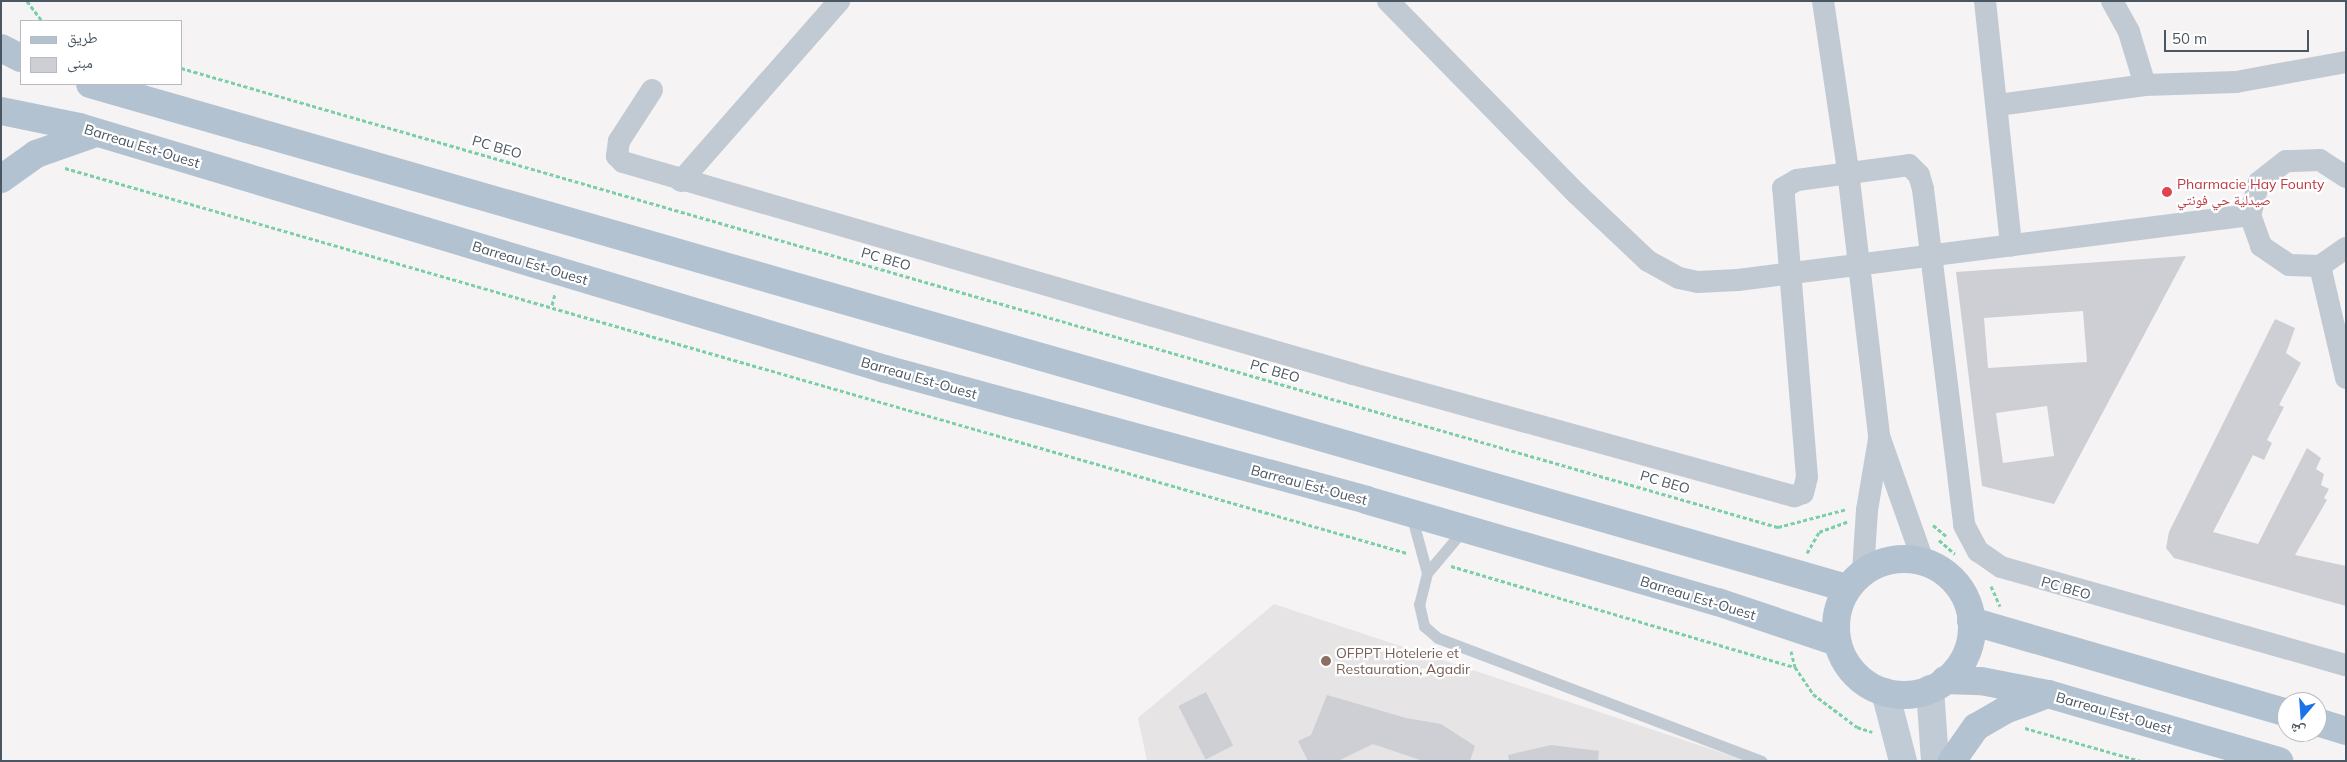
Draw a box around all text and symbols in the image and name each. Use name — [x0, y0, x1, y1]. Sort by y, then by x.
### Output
legend — [20, 20, 182, 85]
scale bar — [2167, 20, 2312, 52]
text: طريق — [67, 28, 98, 47]
text: 50 m — [2172, 29, 2207, 48]
text: مبنى — [67, 53, 93, 72]
street label: Barreau Est-Ouest — [82, 120, 202, 172]
street label: PC BEO — [470, 132, 524, 162]
place label: Pharmacie Hay Founty صيدلية حي فونتي — [2177, 176, 2324, 208]
marker: Pharmacie Hay Founty صيدلية حي فونتي — [2161, 186, 2173, 198]
street label: Barreau Est-Ouest — [470, 237, 590, 289]
street label: PC BEO — [859, 244, 913, 274]
street label: Barreau Est-Ouest — [859, 353, 979, 403]
street label: PC BEO — [1248, 356, 1302, 386]
street label: Barreau Est-Ouest — [1249, 461, 1369, 509]
street label: PC BEO — [1638, 467, 1692, 497]
street label: Barreau Est-Ouest — [1638, 572, 1758, 624]
street label: PC BEO — [2039, 573, 2093, 603]
place label: OFPPT Hotelerie et Restauration, Agadir — [1336, 645, 1470, 678]
marker: OFPPT Hotelerie et Restauration, Agadir — [1320, 655, 1332, 667]
street label: Barreau Est-Ouest — [2054, 688, 2174, 738]
north arrow — [2277, 692, 2327, 742]
text: ش — [2288, 719, 2308, 741]

